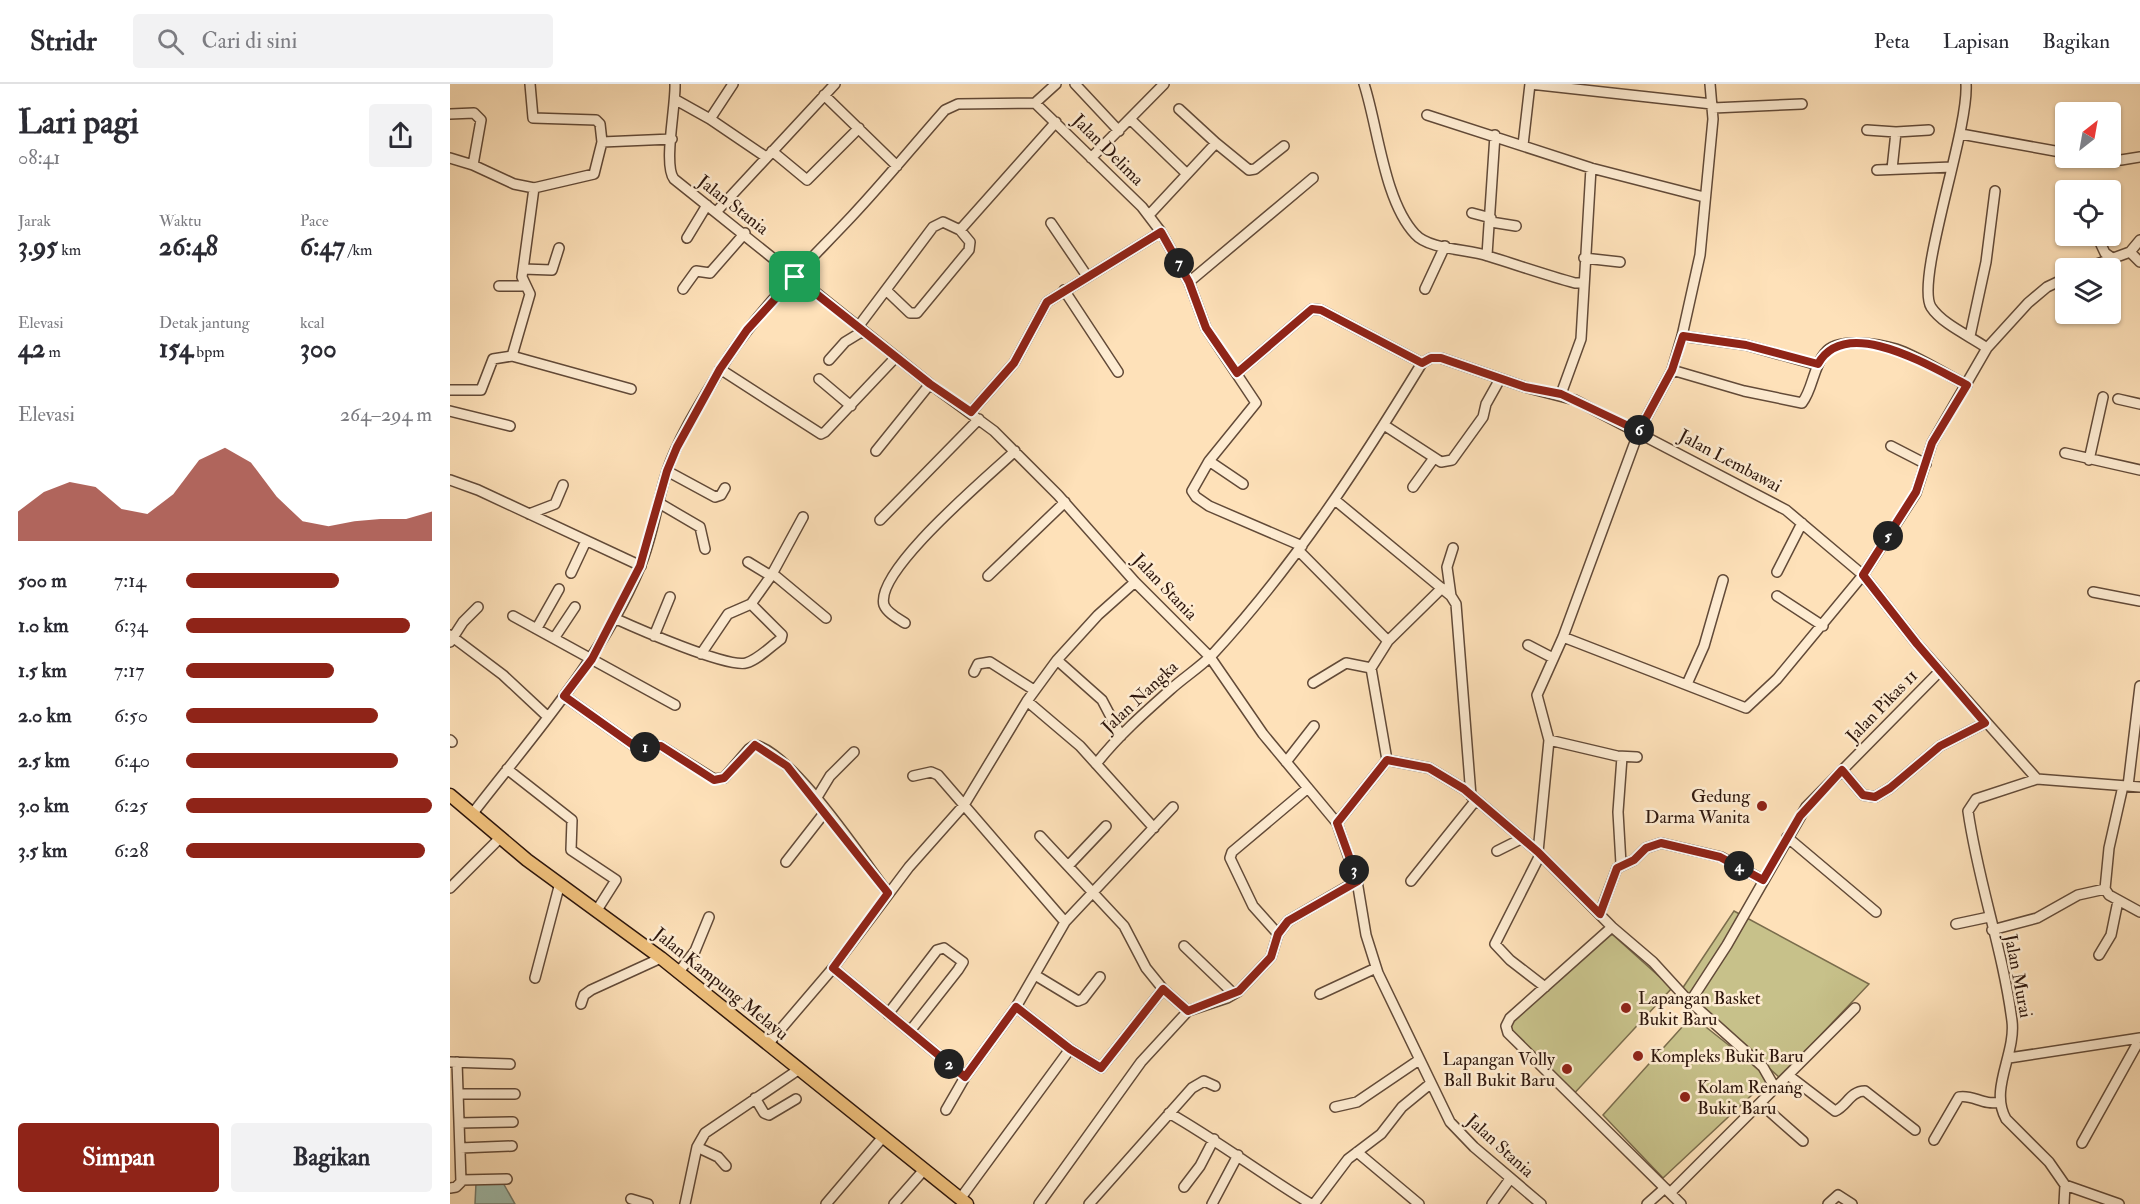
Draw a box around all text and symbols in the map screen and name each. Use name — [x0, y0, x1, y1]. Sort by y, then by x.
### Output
search box — [133, 14, 553, 68]
text: Stridr — [30, 24, 97, 59]
icon: search — [154, 25, 187, 58]
text: Cari di sini — [202, 27, 297, 55]
text: Peta — [1874, 28, 1910, 55]
text: Lapisan — [1943, 28, 2009, 55]
text: Bagikan — [2042, 28, 2110, 55]
text: Lari pagi — [18, 102, 139, 143]
north arrow — [2055, 102, 2121, 168]
map controls — [2055, 102, 2121, 324]
button: share — [369, 104, 432, 167]
street label: Jalan Delima — [1067, 109, 1149, 191]
text: 08:41 — [18, 145, 61, 170]
street label: Jalan Stania — [692, 169, 774, 240]
button: locate — [2055, 180, 2121, 246]
text: Jarak — [18, 211, 51, 231]
text: Waktu — [159, 211, 201, 231]
text: Pace — [300, 211, 329, 231]
text: 3.95 — [18, 231, 58, 263]
text: 26:48 — [159, 231, 218, 263]
text: 6:47 — [300, 231, 345, 263]
text: km — [58, 240, 81, 260]
text: /km — [345, 240, 372, 260]
pin: 7 — [1164, 248, 1194, 278]
pin — [769, 251, 820, 302]
text: 7 — [1175, 253, 1183, 273]
button: layers — [2055, 258, 2121, 324]
icon: arrive — [778, 260, 811, 293]
text: Elevasi — [18, 313, 63, 333]
text: Detak jantung — [159, 313, 250, 333]
text: kcal — [300, 313, 325, 333]
text: 42 — [18, 333, 45, 365]
text: 154 — [159, 333, 193, 365]
text: 300 — [300, 333, 337, 365]
text: m — [45, 342, 61, 362]
text: bpm — [193, 342, 225, 362]
text: Elevasi — [18, 402, 75, 427]
text: 264–294 m — [340, 402, 432, 427]
pin: 6 — [1624, 415, 1654, 445]
text: 6 — [1635, 420, 1643, 440]
street label: Jalan Lembawai — [1674, 424, 1786, 498]
pin: 5 — [1873, 521, 1903, 551]
text: 5 — [1884, 526, 1892, 546]
street label: Jalan Stania — [1127, 548, 1203, 626]
text: 500 m — [18, 568, 67, 593]
text: 7:14 — [114, 568, 146, 593]
text: 1.0 km — [18, 613, 69, 638]
text: 6:34 — [114, 613, 147, 638]
street label: Jalan Nangka — [1096, 655, 1184, 739]
text: 1.5 km — [18, 658, 67, 683]
text: 7:17 — [114, 658, 144, 683]
street label: Jalan Pikas 11 — [1841, 664, 1923, 748]
text: 2.0 km — [18, 703, 72, 728]
text: 6:50 — [114, 703, 148, 728]
pin: 1 — [630, 732, 660, 762]
text: 1 — [642, 737, 648, 757]
text: 2.5 km — [18, 748, 70, 773]
text: 6:40 — [114, 748, 150, 773]
place label: Gedung Darma Wanita — [1645, 785, 1751, 829]
text: 3.0 km — [18, 793, 69, 818]
text: 6:25 — [114, 793, 148, 818]
marker: Gedung Darma Wanita — [1755, 799, 1769, 813]
text: 3.5 km — [18, 838, 67, 863]
text: 6:28 — [114, 838, 149, 863]
pin: 4 — [1724, 851, 1754, 881]
pin: 3 — [1339, 855, 1369, 885]
text: 4 — [1735, 856, 1743, 876]
text: 3 — [1351, 860, 1357, 880]
street label: Jalan Kampung Melayu — [648, 922, 793, 1046]
street label: Jalan Murai — [1998, 931, 2037, 1020]
place label: Lapangan Basket Bukit Baru — [1638, 987, 1761, 1031]
marker: Lapangan Basket Bukit Baru — [1619, 1001, 1633, 1015]
place label: Kompleks Bukit Baru — [1650, 1045, 1804, 1068]
place label: Lapangan Volly Ball Bukit Baru — [1443, 1048, 1556, 1092]
pin: 2 — [934, 1049, 964, 1079]
marker: Kompleks Bukit Baru — [1631, 1049, 1645, 1063]
text: 2 — [945, 1054, 953, 1074]
marker: Lapangan Volly Ball Bukit Baru — [1560, 1062, 1574, 1076]
place label: Kolam Renang Bukit Baru — [1697, 1076, 1804, 1120]
marker: Kolam Renang Bukit Baru — [1678, 1090, 1692, 1104]
street label: Jalan Stania — [1460, 1109, 1539, 1183]
button: Simpan — [18, 1123, 219, 1192]
button: Bagikan — [231, 1123, 432, 1192]

